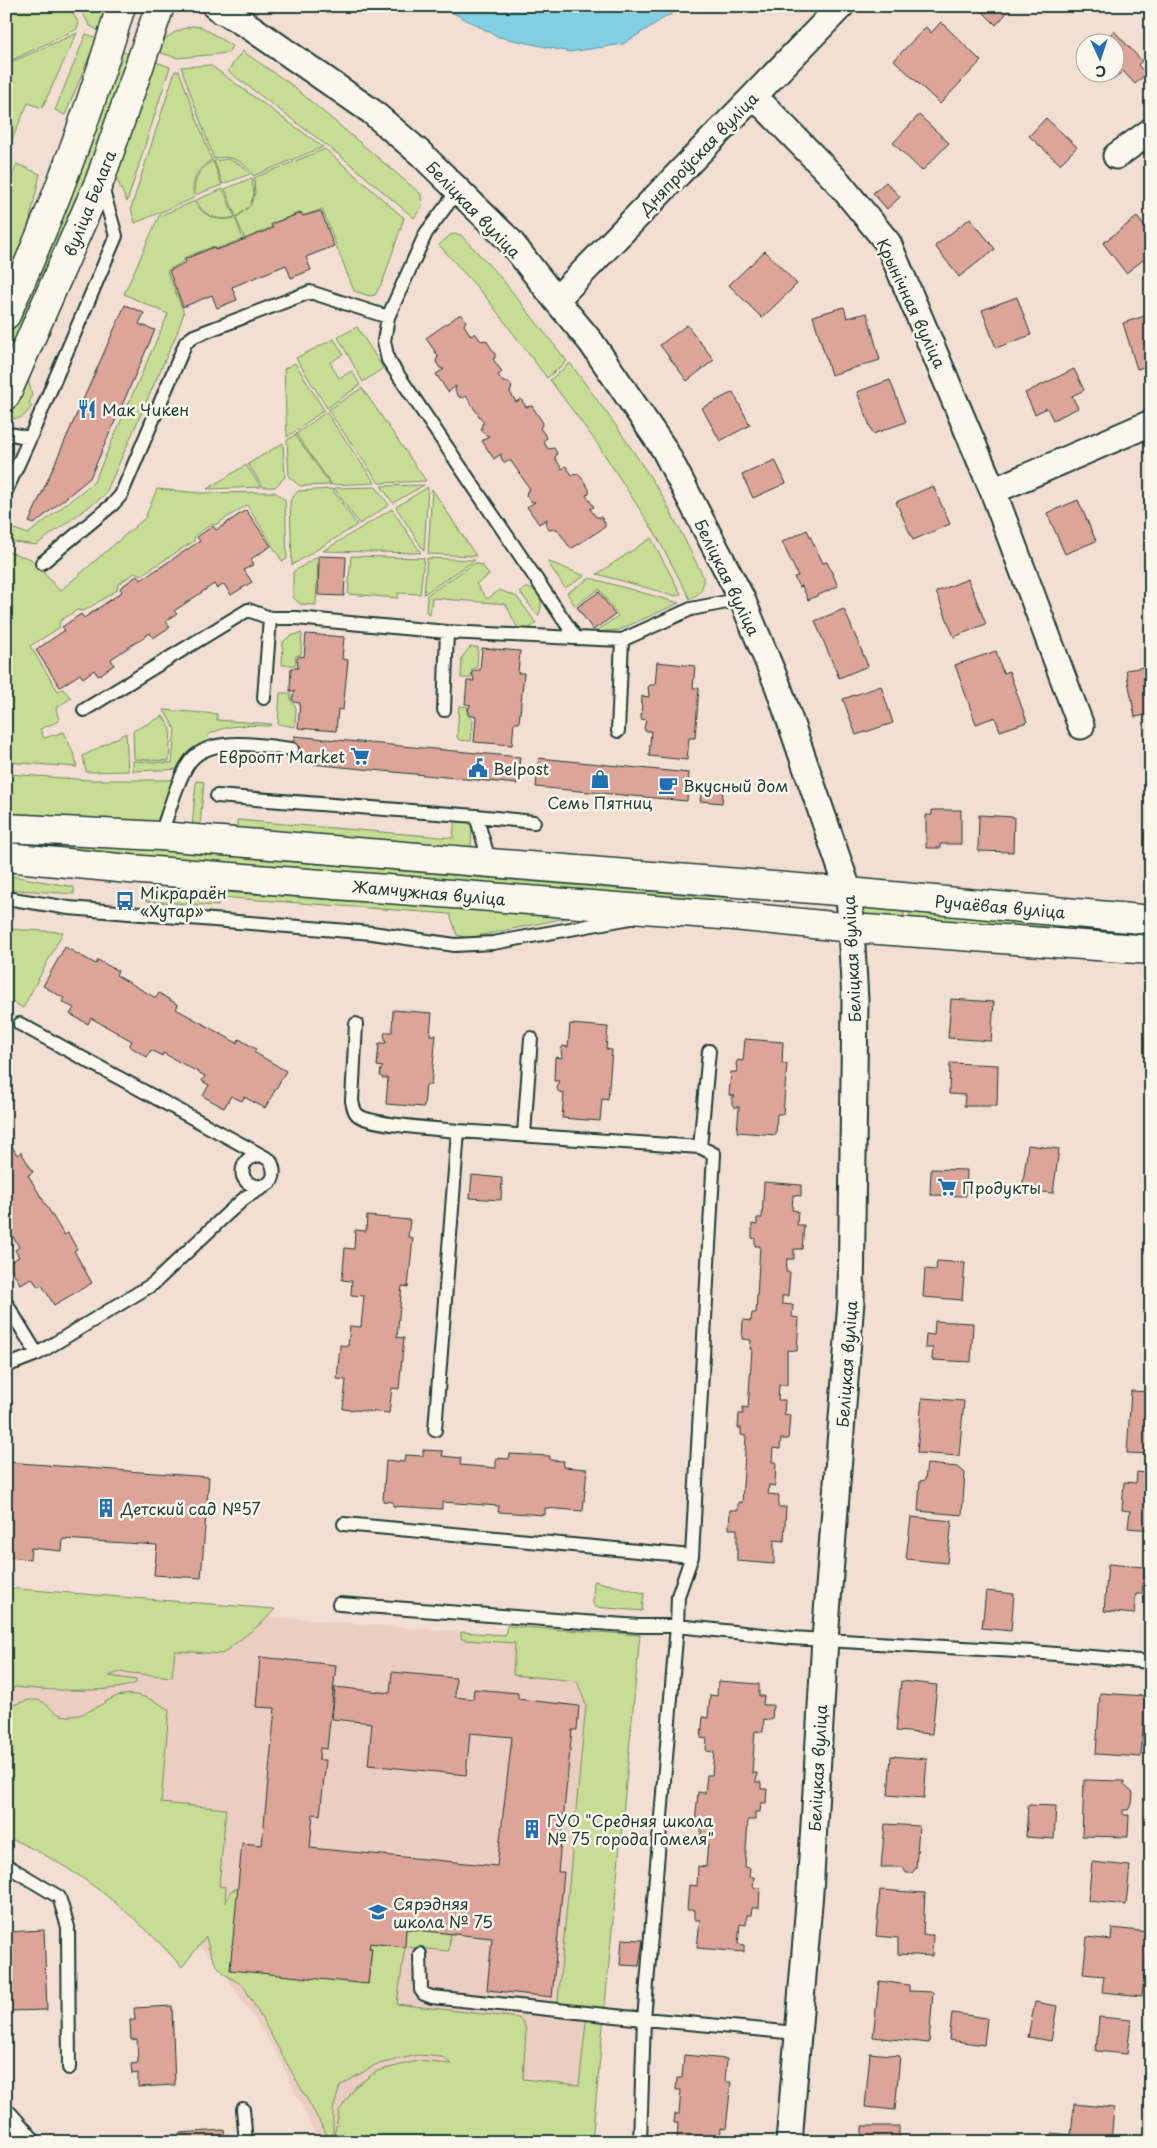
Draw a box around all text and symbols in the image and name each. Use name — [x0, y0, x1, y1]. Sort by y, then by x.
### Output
north arrow — [1074, 32, 1124, 82]
text: С — [1095, 61, 1107, 82]
street label: Дняпроўская вуліца — [632, 86, 763, 220]
street label: вуліца Белага — [57, 146, 121, 260]
street label: Беліцкая вуліца — [421, 155, 527, 263]
street label: Крынічная вуліца — [871, 234, 953, 372]
place label: Мак Чикен — [102, 397, 189, 421]
restaurant icon: Мак Чикен — [76, 398, 98, 420]
street label: Беліцкая вуліца — [689, 515, 767, 640]
place label: Евроопт Market — [219, 744, 345, 768]
supermarket icon: Евроопт Market — [349, 745, 371, 767]
place label: Belpost — [493, 756, 549, 780]
public building icon: Belpost — [467, 757, 489, 779]
shop icon: Семь Пятниц — [589, 768, 611, 790]
place label: Вкусный дом — [683, 773, 788, 797]
cafe icon: Вкусный дом — [657, 774, 679, 796]
place label: Семь Пятниц — [547, 790, 653, 814]
street label: Жамчужная вуліца — [351, 873, 507, 911]
place label: Мікрараён «Хутар» — [140, 880, 227, 922]
street label: Ручаёвая вуліца — [934, 888, 1067, 924]
bus stop icon: Мікрараён «Хутар» — [114, 890, 136, 912]
street label: Беліцкая вуліца — [836, 895, 866, 1023]
place label: Продукты — [962, 1175, 1041, 1199]
supermarket icon: Продукты — [936, 1176, 958, 1198]
street label: Беліцкая вуліца — [830, 1299, 862, 1428]
place label: Детский сад №57 — [120, 1496, 261, 1520]
building icon: Детский сад №57 — [95, 1497, 117, 1519]
street label: Беліцкая вуліца — [802, 1704, 832, 1832]
place label: ГУО "Средняя школа № 75 города Гомеля" — [547, 1808, 714, 1850]
building icon: ГУО "Средняя школа № 75 города Гомеля" — [521, 1818, 543, 1840]
place label: Сярэдняя школа № 75 — [393, 1891, 493, 1933]
school or university icon: Сярэдняя школа № 75 — [367, 1901, 389, 1923]

